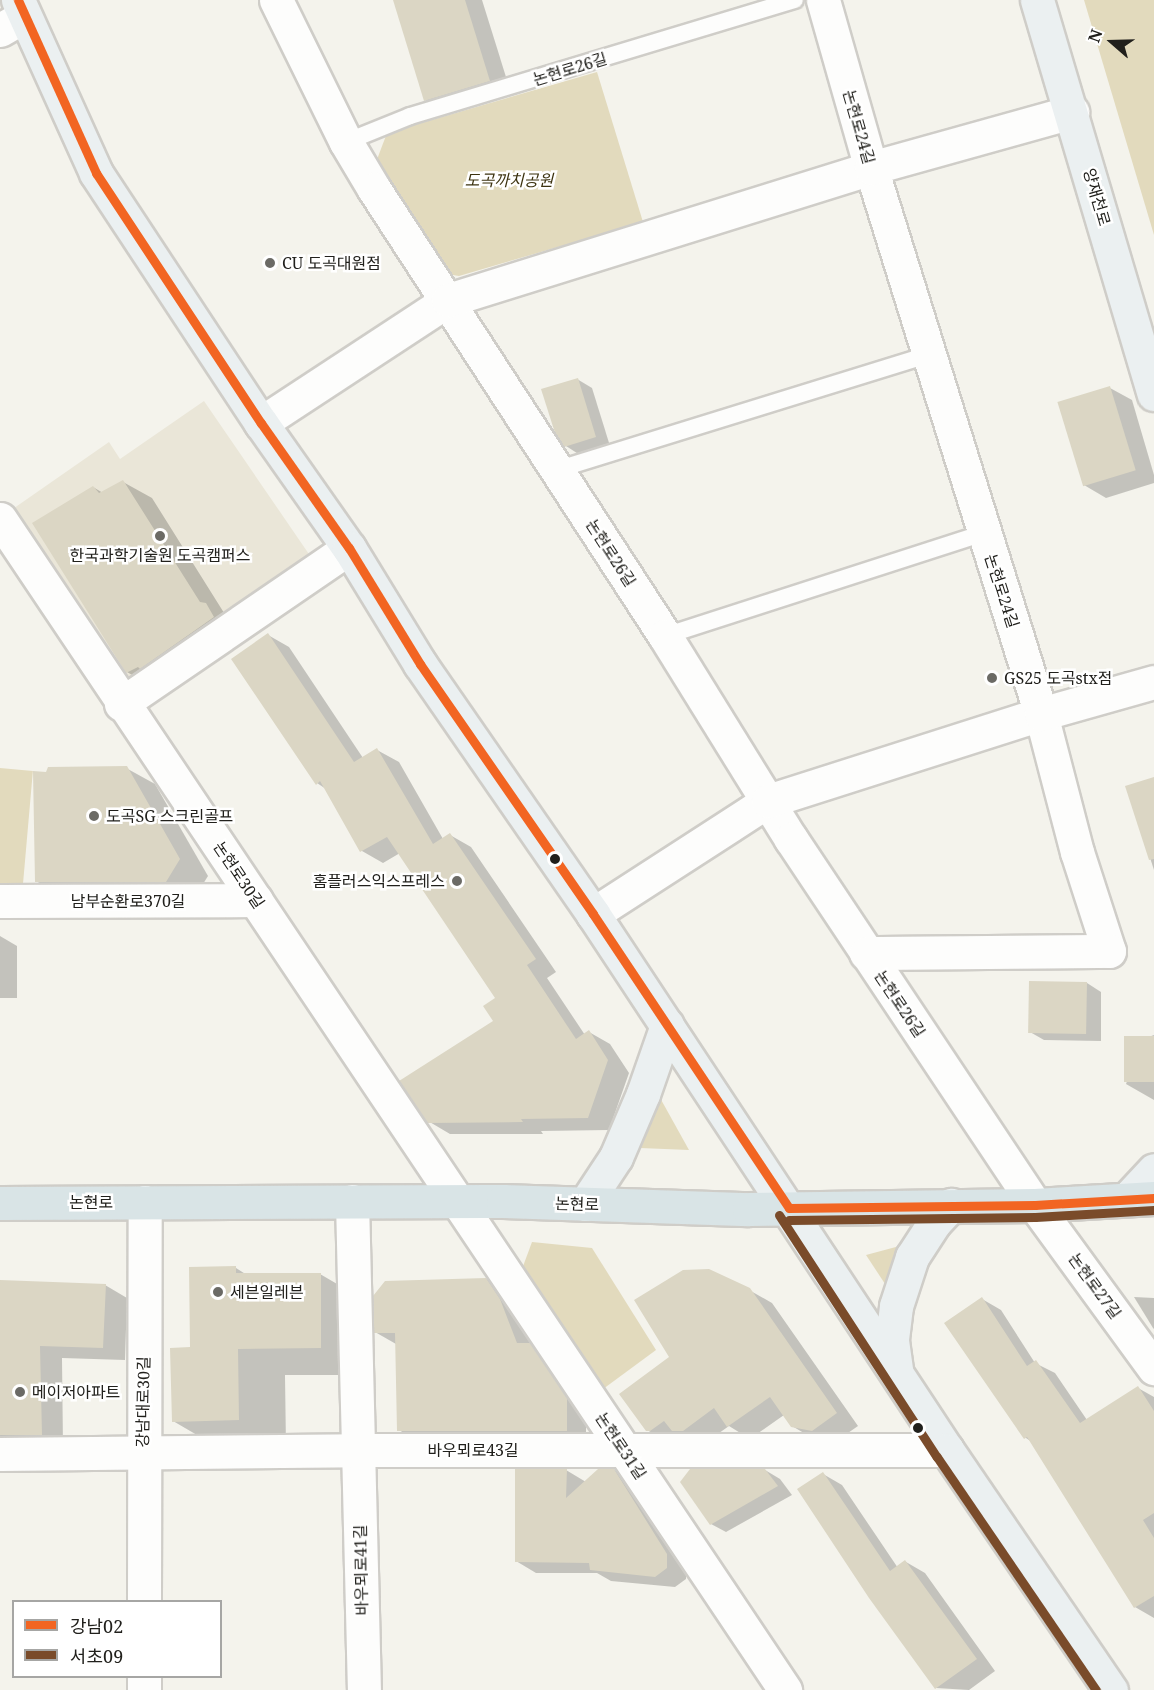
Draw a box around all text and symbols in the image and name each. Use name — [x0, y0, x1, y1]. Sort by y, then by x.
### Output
north arrow — [1082, 12, 1142, 72]
text: N — [1083, 26, 1108, 46]
street label: 논현로26길 — [530, 49, 610, 89]
street label: 논현로24길 — [839, 87, 879, 167]
street label: 양재천로 — [1080, 166, 1114, 228]
park label: 도곡까치공원 — [465, 170, 553, 190]
place label: CU 도곡대원점 — [282, 253, 381, 273]
marker: CU 도곡대원점 — [263, 256, 277, 270]
street label: 논현로26길 — [582, 516, 640, 590]
marker: 한국과학기술원 도곡캠퍼스 — [153, 529, 167, 543]
place label: 한국과학기술원 도곡캠퍼스 — [70, 545, 250, 565]
street label: 논현로24길 — [981, 552, 1023, 630]
place label: GS25 도곡stx점 — [1004, 668, 1112, 688]
marker: GS25 도곡stx점 — [985, 671, 999, 685]
place label: 도곡SG 스크린골프 — [106, 806, 233, 826]
marker: 도곡SG 스크린골프 — [87, 809, 101, 823]
street label: 논현로30길 — [210, 838, 268, 912]
unlabelled marker — [549, 853, 561, 865]
place label: 홈플러스익스프레스 — [313, 871, 445, 891]
marker: 홈플러스익스프레스 — [450, 874, 464, 888]
street label: 남부순환로370길 — [70, 891, 186, 911]
street label: 논현로26길 — [871, 967, 929, 1041]
street label: 논현로 — [69, 1192, 113, 1212]
street label: 논현로 — [555, 1194, 599, 1214]
street label: 논현로27길 — [1065, 1249, 1125, 1323]
place label: 세븐일레븐 — [230, 1282, 304, 1302]
marker: 세븐일레븐 — [211, 1285, 225, 1299]
street label: 강남대로30길 — [133, 1356, 153, 1448]
place label: 메이저아파트 — [32, 1382, 120, 1402]
marker: 메이저아파트 — [13, 1385, 27, 1399]
street label: 논현로31길 — [592, 1409, 650, 1483]
unlabelled marker — [912, 1422, 924, 1434]
street label: 바우뫼로43길 — [427, 1440, 519, 1460]
street label: 바우뫼로41길 — [351, 1524, 371, 1616]
legend — [12, 1600, 222, 1678]
text: 강남02 — [70, 1614, 123, 1638]
text: 서초09 — [70, 1644, 123, 1668]

